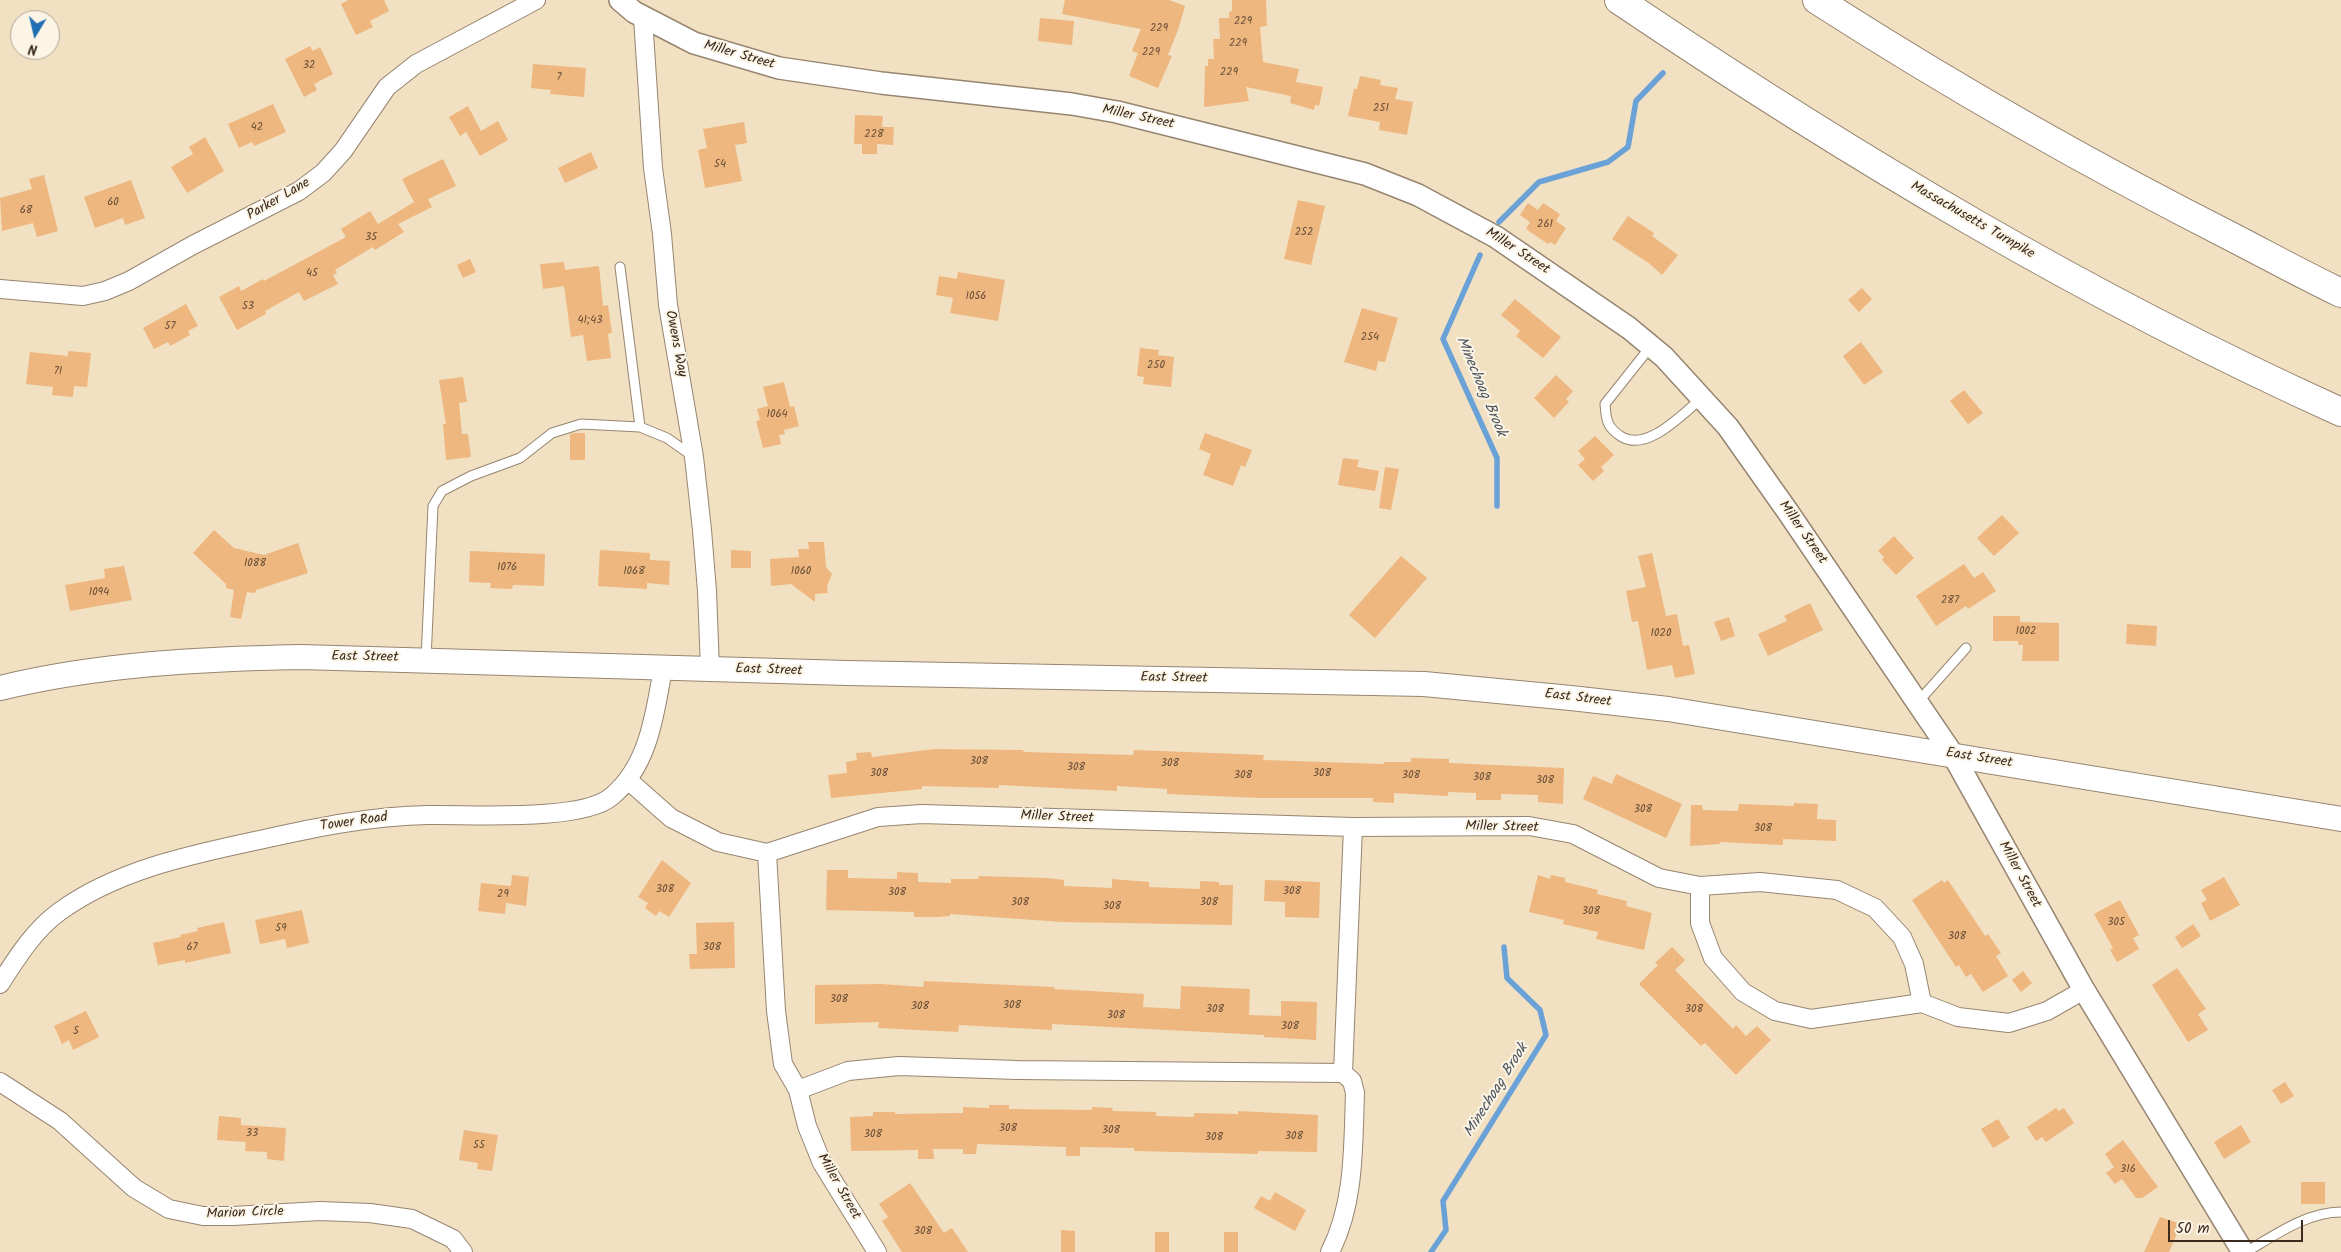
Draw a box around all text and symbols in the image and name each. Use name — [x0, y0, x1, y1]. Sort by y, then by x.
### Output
north arrow — [10, 10, 60, 60]
house number: 229 — [1234, 15, 1252, 29]
house number: 229 — [1150, 22, 1168, 36]
text: N — [27, 37, 39, 60]
house number: 229 — [1229, 37, 1247, 51]
street label: Miller Street — [701, 38, 777, 74]
house number: 229 — [1142, 46, 1160, 60]
house number: 32 — [303, 59, 315, 73]
house number: 229 — [1220, 66, 1238, 80]
house number: 7 — [556, 71, 562, 85]
street label: Miller Street — [1100, 102, 1176, 134]
house number: 251 — [1373, 102, 1389, 116]
house number: 42 — [251, 121, 263, 135]
house number: 228 — [864, 128, 884, 142]
house number: 54 — [714, 158, 726, 172]
street label: Parker Lane — [245, 175, 313, 225]
street label: Massachusetts Turnpike — [1907, 179, 2037, 263]
house number: 60 — [107, 196, 119, 210]
house number: 68 — [20, 204, 32, 218]
house number: 261 — [1537, 218, 1553, 232]
street label: Miller Street — [1482, 225, 1552, 279]
house number: 252 — [1295, 226, 1313, 240]
house number: 35 — [365, 231, 377, 245]
house number: 45 — [306, 267, 318, 281]
house number: 1056 — [966, 290, 986, 304]
house number: 53 — [242, 300, 254, 314]
street label: Owens Way — [660, 309, 690, 379]
house number: 41;43 — [577, 314, 603, 328]
house number: 57 — [165, 320, 175, 334]
house number: 254 — [1361, 331, 1379, 345]
water label: Minechoag Brook — [1451, 334, 1509, 440]
house number: 250 — [1147, 359, 1165, 373]
house number: 71 — [54, 365, 62, 379]
house number: 1064 — [766, 408, 788, 422]
street label: Miller Street — [1774, 498, 1830, 568]
house number: 1088 — [244, 557, 266, 571]
house number: 1076 — [497, 561, 517, 575]
house number: 1068 — [623, 565, 645, 579]
house number: 1060 — [791, 565, 811, 579]
house number: 1094 — [89, 586, 109, 600]
house number: 287 — [1941, 594, 1959, 608]
house number: 1002 — [2016, 625, 2036, 639]
house number: 1020 — [1651, 627, 1671, 641]
street label: East Street — [331, 649, 399, 667]
street label: East Street — [735, 661, 803, 681]
street label: East Street — [1140, 670, 1208, 688]
street label: East Street — [1544, 687, 1612, 711]
street label: East Street — [1944, 745, 2014, 773]
house number: 308 — [970, 755, 988, 769]
house number: 308 — [1161, 757, 1179, 771]
house number: 308 — [1067, 761, 1085, 775]
house number: 308 — [870, 767, 888, 781]
house number: 308 — [1313, 767, 1331, 781]
house number: 308 — [1234, 769, 1252, 783]
house number: 308 — [1402, 769, 1420, 783]
house number: 308 — [1473, 771, 1491, 785]
house number: 308 — [1536, 774, 1554, 788]
house number: 308 — [1634, 803, 1652, 817]
street label: Miller Street — [1020, 808, 1094, 828]
street label: Tower Road — [319, 810, 389, 836]
street label: Miller Street — [1465, 819, 1539, 837]
house number: 308 — [1754, 822, 1772, 836]
street label: Miller Street — [1994, 839, 2044, 911]
house number: 308 — [656, 883, 674, 897]
house number: 308 — [1283, 885, 1301, 899]
house number: 308 — [888, 886, 906, 900]
house number: 29 — [497, 888, 509, 902]
house number: 308 — [1011, 896, 1029, 910]
house number: 308 — [1200, 896, 1218, 910]
house number: 308 — [1103, 900, 1121, 914]
house number: 308 — [1582, 905, 1600, 919]
house number: 305 — [2107, 916, 2125, 930]
house number: 59 — [275, 922, 287, 936]
house number: 308 — [1948, 930, 1966, 944]
house number: 67 — [186, 941, 198, 955]
house number: 308 — [703, 941, 721, 955]
house number: 308 — [830, 993, 848, 1007]
house number: 308 — [1003, 999, 1021, 1013]
house number: 308 — [911, 1000, 929, 1014]
house number: 308 — [1206, 1003, 1224, 1017]
house number: 308 — [1685, 1003, 1703, 1017]
house number: 308 — [1107, 1009, 1125, 1023]
house number: 308 — [1281, 1020, 1299, 1034]
house number: 5 — [73, 1025, 79, 1039]
water label: Minechoag Brook — [1461, 1041, 1533, 1141]
house number: 308 — [999, 1122, 1017, 1136]
house number: 308 — [1102, 1124, 1120, 1138]
house number: 33 — [246, 1127, 258, 1141]
house number: 308 — [864, 1128, 882, 1142]
house number: 308 — [1285, 1130, 1303, 1144]
house number: 308 — [1205, 1131, 1223, 1145]
house number: 55 — [473, 1139, 485, 1153]
street label: Miller Street — [812, 1151, 864, 1223]
house number: 316 — [2120, 1163, 2136, 1177]
street label: Marion Circle — [206, 1204, 284, 1224]
scale bar — [2171, 1210, 2306, 1242]
text: 50 m — [2176, 1217, 2210, 1241]
house number: 308 — [914, 1225, 932, 1239]

